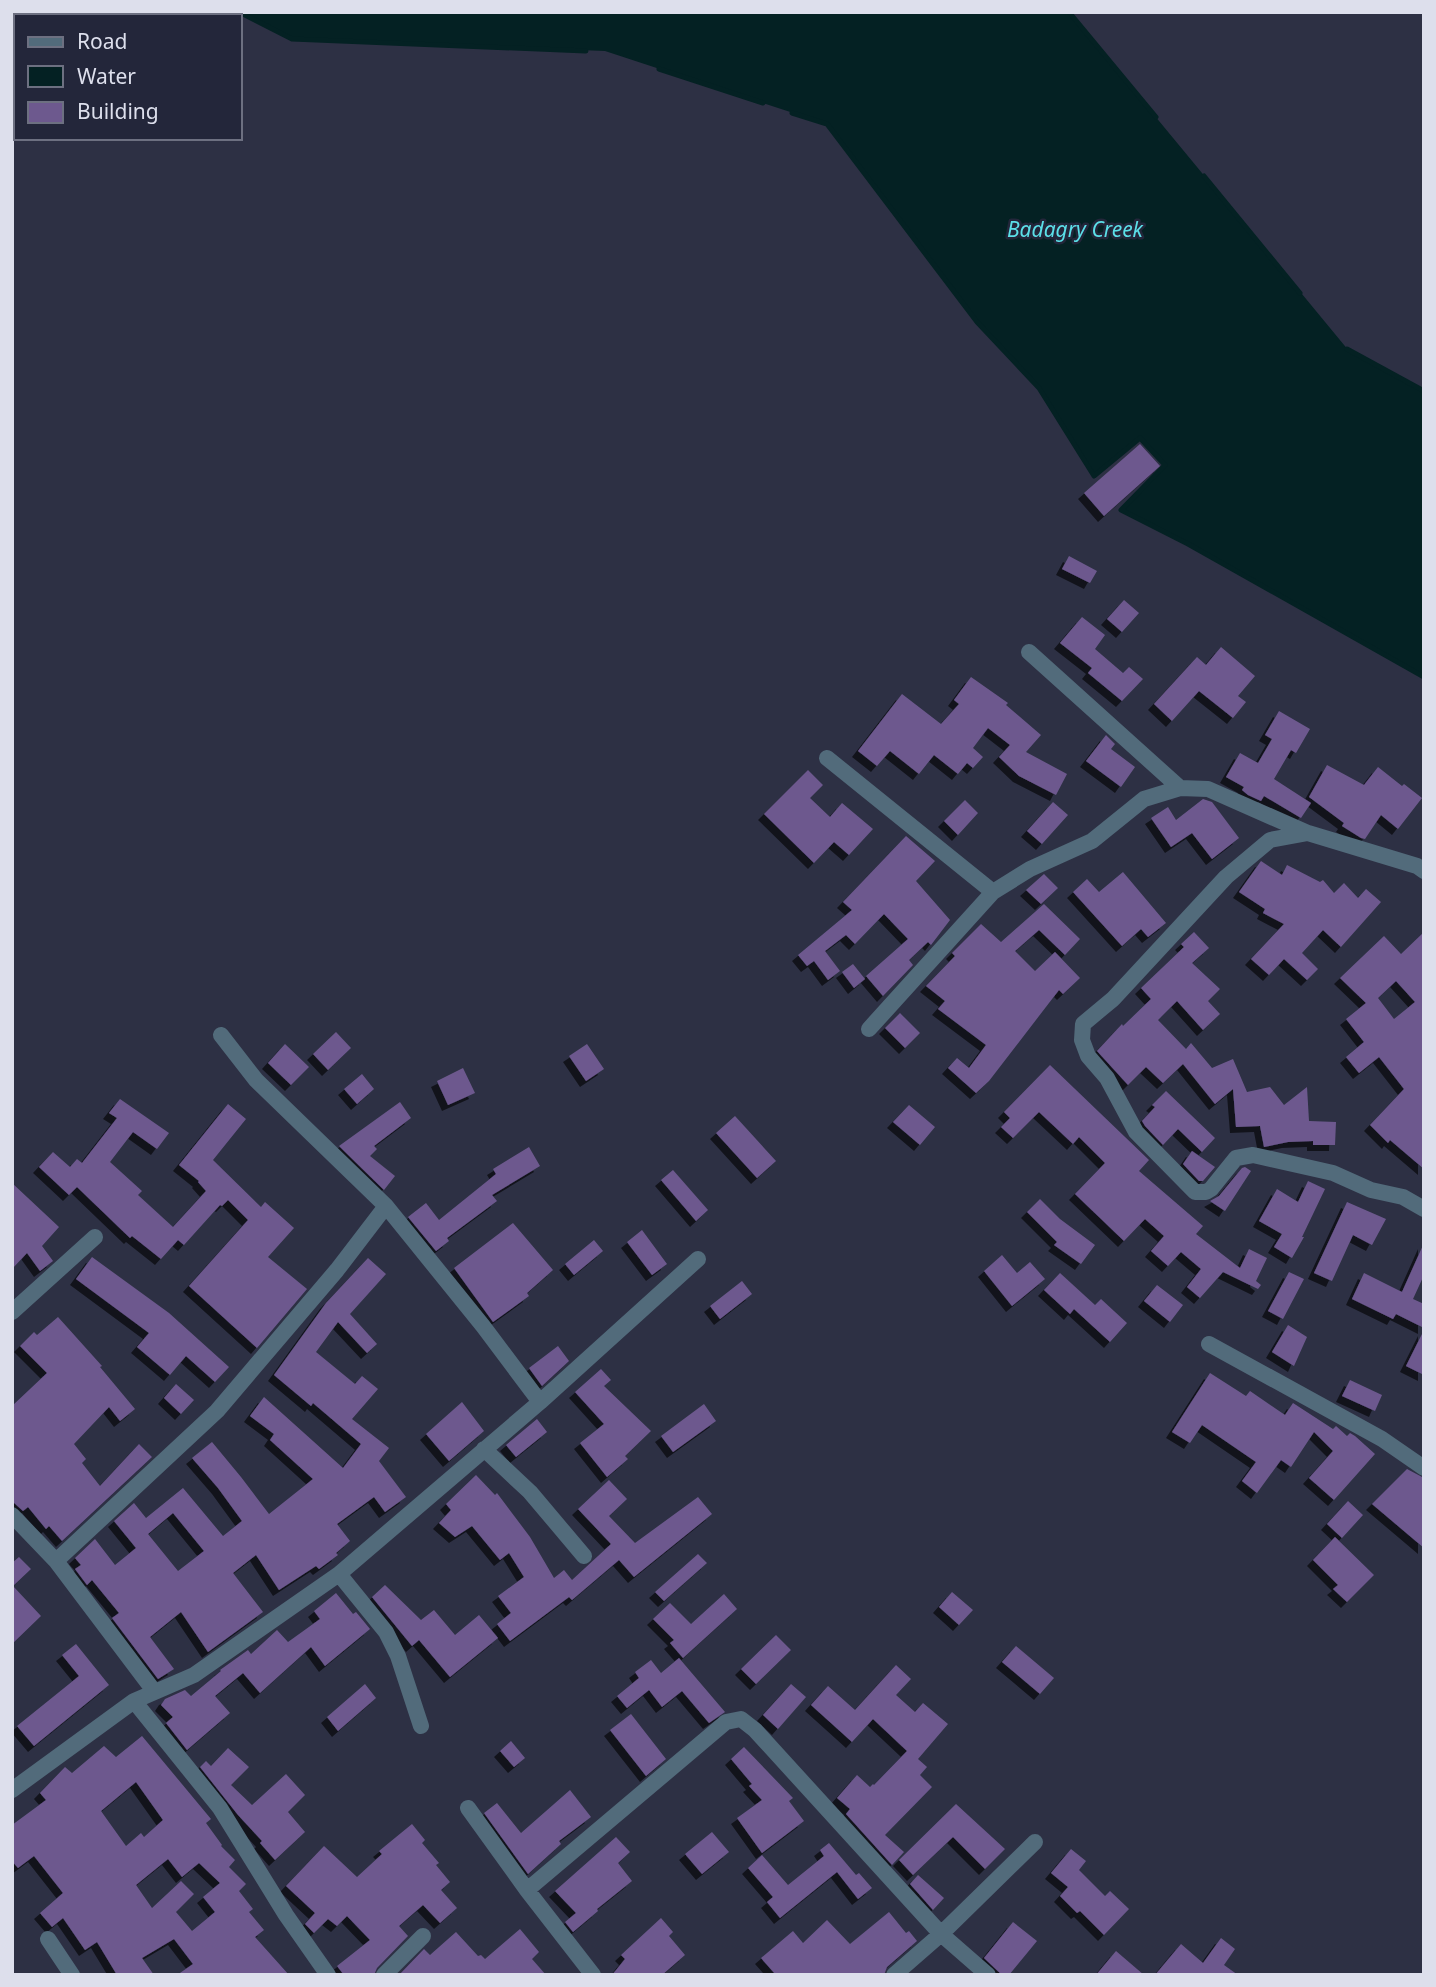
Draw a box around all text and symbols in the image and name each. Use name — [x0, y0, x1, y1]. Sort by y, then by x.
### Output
legend — [14, 14, 242, 140]
text: Road — [77, 27, 127, 55]
text: Water — [77, 62, 136, 90]
text: Building — [77, 97, 159, 125]
water label: Badagry Creek — [1007, 215, 1145, 243]

